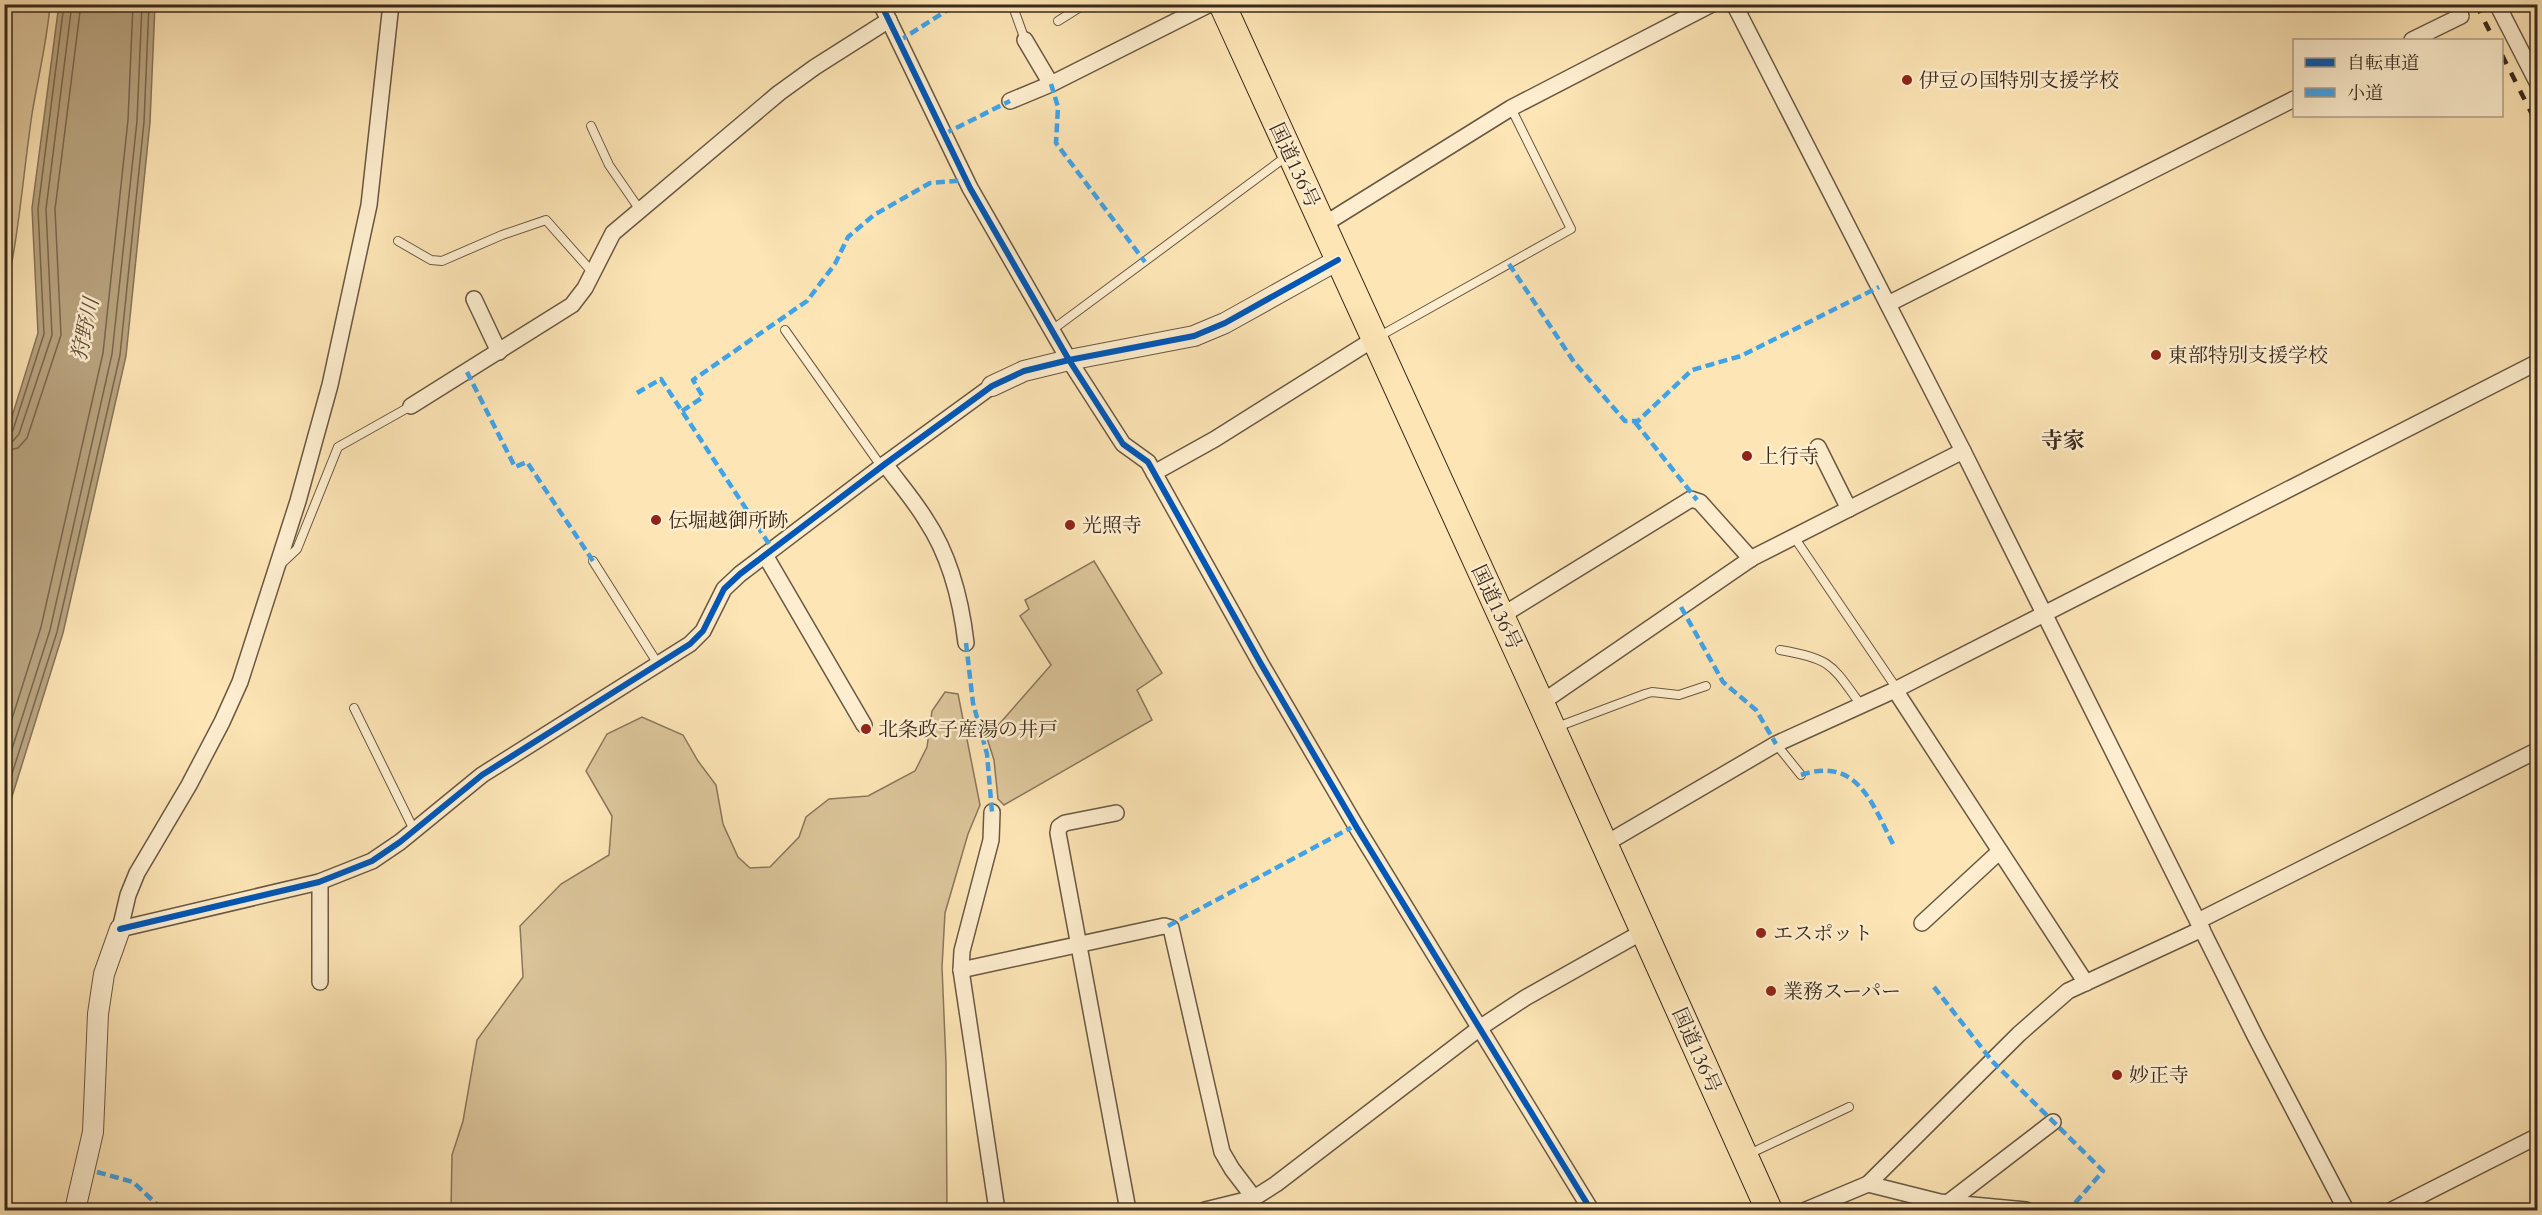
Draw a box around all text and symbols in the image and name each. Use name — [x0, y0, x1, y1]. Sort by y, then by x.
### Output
legend — [2293, 39, 2503, 117]
text: 自転車道 — [2347, 51, 2419, 76]
place label: 伊豆の国特別支援学校 — [1919, 67, 2119, 94]
marker: 伊豆の国特別支援学校 — [1900, 73, 1914, 87]
text: 小道 — [2347, 81, 2383, 106]
street label: 国道136号 — [1263, 118, 1326, 212]
water label: 狩野川 — [65, 293, 107, 363]
place label: 東部特別支援学校 — [2168, 342, 2328, 369]
marker: 東部特別支援学校 — [2149, 348, 2163, 362]
district label: 寺家 — [2041, 426, 2085, 456]
place label: 上行寺 — [1759, 443, 1819, 470]
marker: 上行寺 — [1740, 449, 1754, 463]
place label: 伝堀越御所跡 — [668, 507, 788, 534]
place label: 光照寺 — [1082, 512, 1142, 539]
marker: 伝堀越御所跡 — [649, 513, 663, 527]
marker: 光照寺 — [1063, 518, 1077, 532]
street label: 国道136号 — [1465, 560, 1528, 654]
place label: 北条政子産湯の井戸 — [878, 716, 1058, 743]
marker: 北条政子産湯の井戸 — [859, 722, 873, 736]
place label: エスポット — [1773, 920, 1873, 947]
marker: エスポット — [1754, 926, 1768, 940]
place label: 業務スーパー — [1783, 978, 1901, 1005]
marker: 業務スーパー — [1764, 984, 1778, 998]
street label: 国道136号 — [1666, 1003, 1727, 1097]
place label: 妙正寺 — [2129, 1062, 2189, 1089]
marker: 妙正寺 — [2110, 1068, 2124, 1082]

